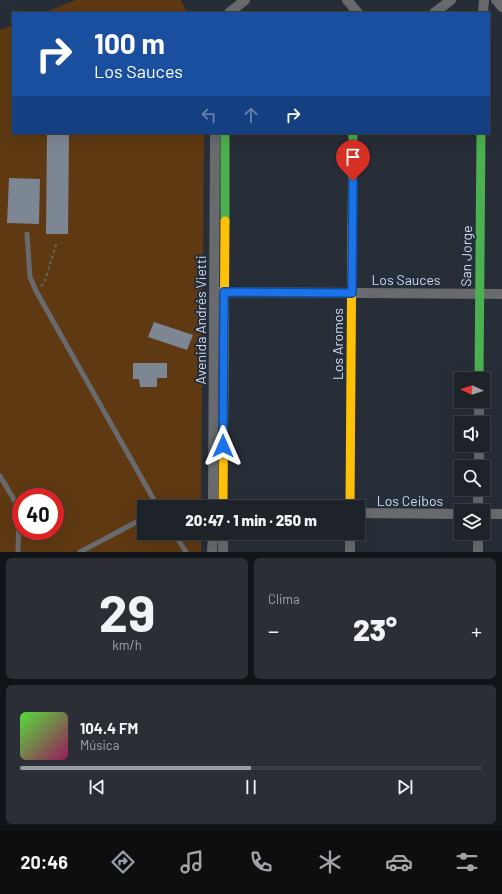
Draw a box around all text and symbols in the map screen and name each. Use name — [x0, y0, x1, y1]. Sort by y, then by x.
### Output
text: 100 m — [94, 26, 165, 60]
icon: right — [28, 28, 80, 80]
text: Los Sauces — [94, 60, 183, 82]
icon: left — [198, 104, 220, 126]
icon: ahead — [240, 104, 262, 126]
icon: right — [282, 104, 304, 126]
pin — [336, 140, 370, 181]
icon: arrive — [342, 146, 364, 168]
street label: San Jorge — [457, 225, 475, 287]
street label: Avenida Andrés Vietti — [192, 255, 209, 385]
street label: Los Sauces — [371, 271, 441, 288]
street label: Los Aromos — [329, 308, 346, 380]
north arrow — [454, 372, 490, 408]
map controls — [454, 372, 490, 540]
button: sound — [454, 416, 490, 452]
position arrow — [202, 425, 244, 467]
button: search — [454, 460, 490, 496]
speed limit sign: 40 — [12, 488, 64, 540]
street label: Los Ceibos — [377, 492, 444, 509]
button: layers — [454, 504, 490, 540]
text: 20:47 · 1 min · 250 m — [185, 511, 317, 529]
text: 29 — [99, 580, 155, 642]
text: Clima — [268, 591, 300, 607]
text: 23° — [353, 611, 397, 647]
text: − — [268, 617, 279, 643]
text: + — [471, 617, 482, 643]
text: km/h — [112, 637, 142, 653]
text: 104.4 FM — [80, 719, 138, 737]
text: Música — [80, 737, 119, 753]
icon: previous — [86, 776, 108, 798]
icon: pause — [240, 776, 262, 798]
icon: next — [394, 776, 416, 798]
icon: directions — [109, 848, 137, 876]
icon: music — [178, 848, 206, 876]
icon: phone — [247, 848, 275, 876]
icon: climate — [316, 848, 344, 876]
icon: car — [385, 848, 413, 876]
icon: filters — [453, 848, 481, 876]
text: 20:46 — [20, 851, 68, 873]

